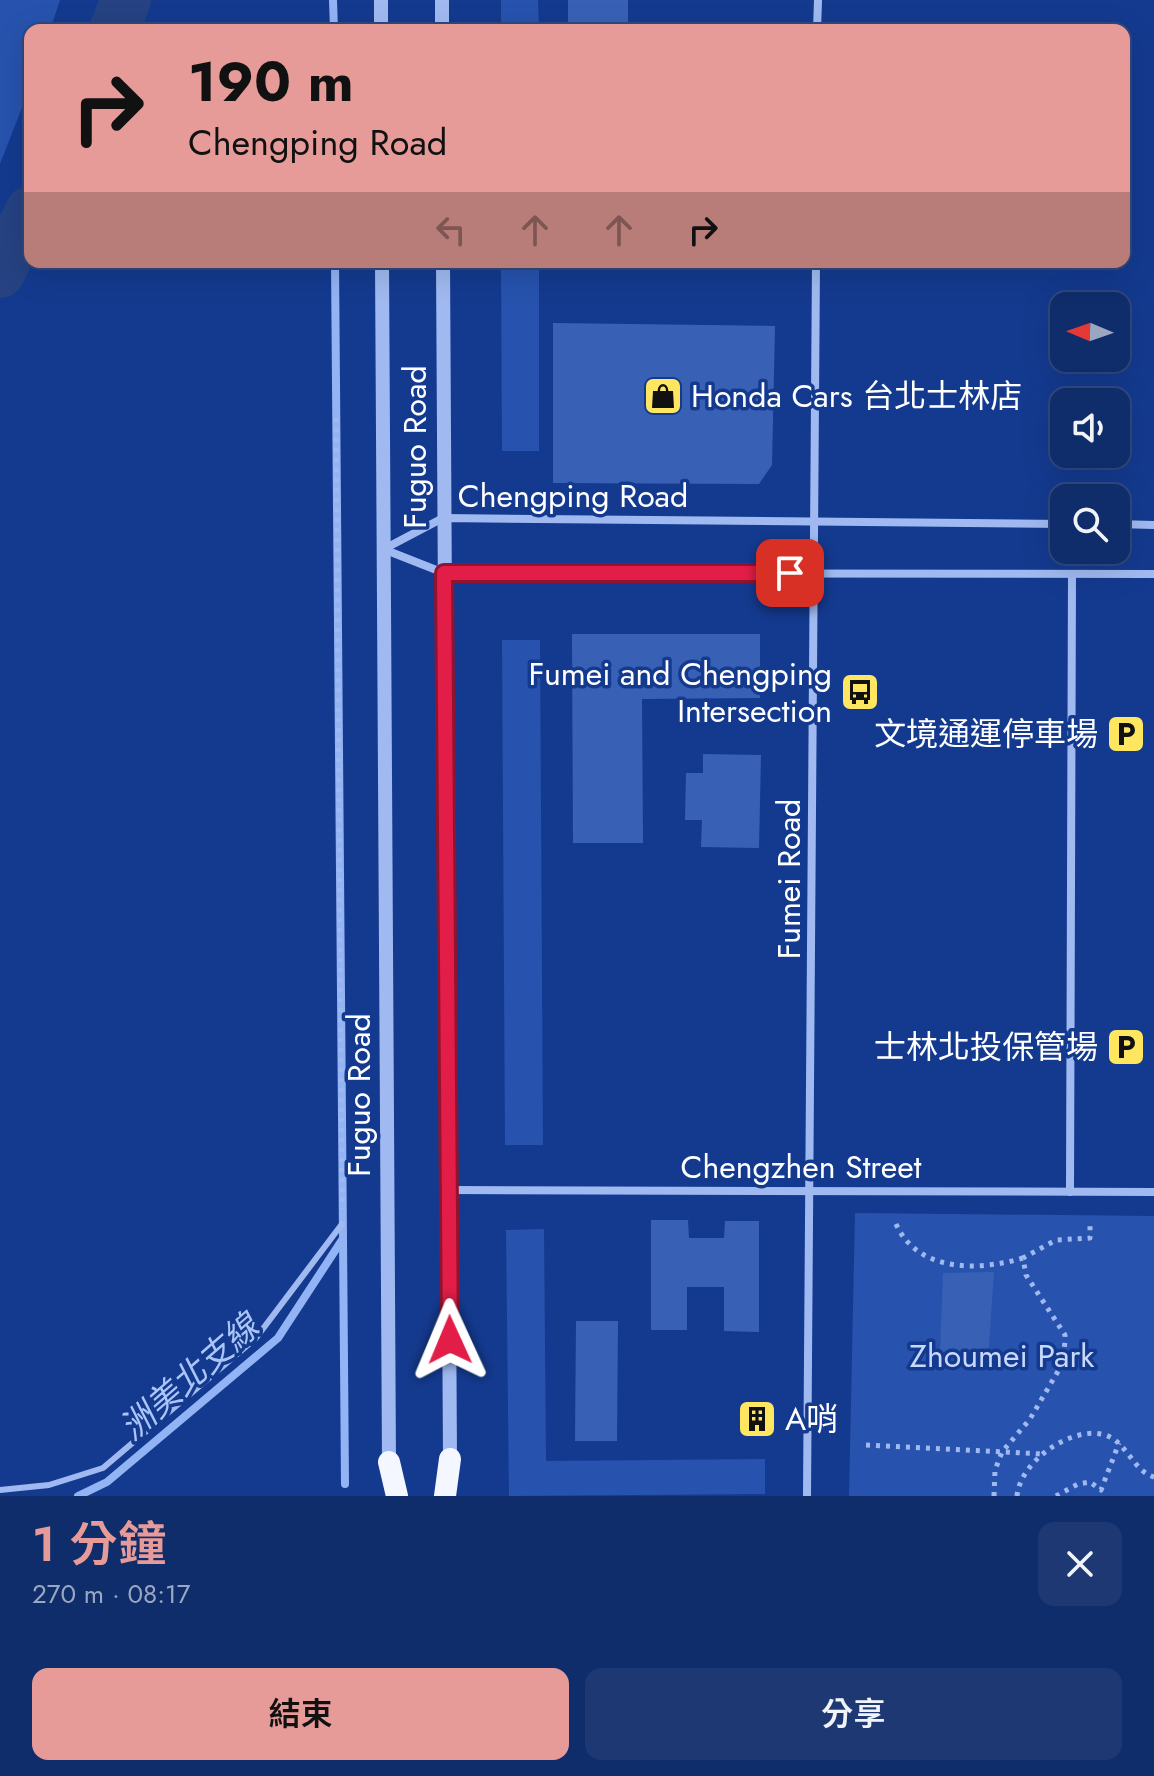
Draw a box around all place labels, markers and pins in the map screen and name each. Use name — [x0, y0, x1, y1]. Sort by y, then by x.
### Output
place label: Honda Cars 台北士林店 — [691, 373, 1022, 419]
shop icon: Honda Cars 台北士林店 — [642, 375, 684, 417]
pin — [756, 539, 824, 607]
place label: Fumei and Chengping Intersection — [529, 651, 832, 734]
bus stop icon: Fumei and Chengping Intersection — [839, 671, 881, 713]
place label: 文境通運停車場 — [874, 711, 1098, 757]
parking icon: 文境通運停車場 — [1105, 713, 1147, 755]
place label: 士林北投保管場 — [874, 1024, 1098, 1070]
parking icon: 士林北投保管場 — [1105, 1026, 1147, 1068]
place label: A哨 — [785, 1396, 838, 1442]
building icon: A哨 — [736, 1398, 778, 1440]

